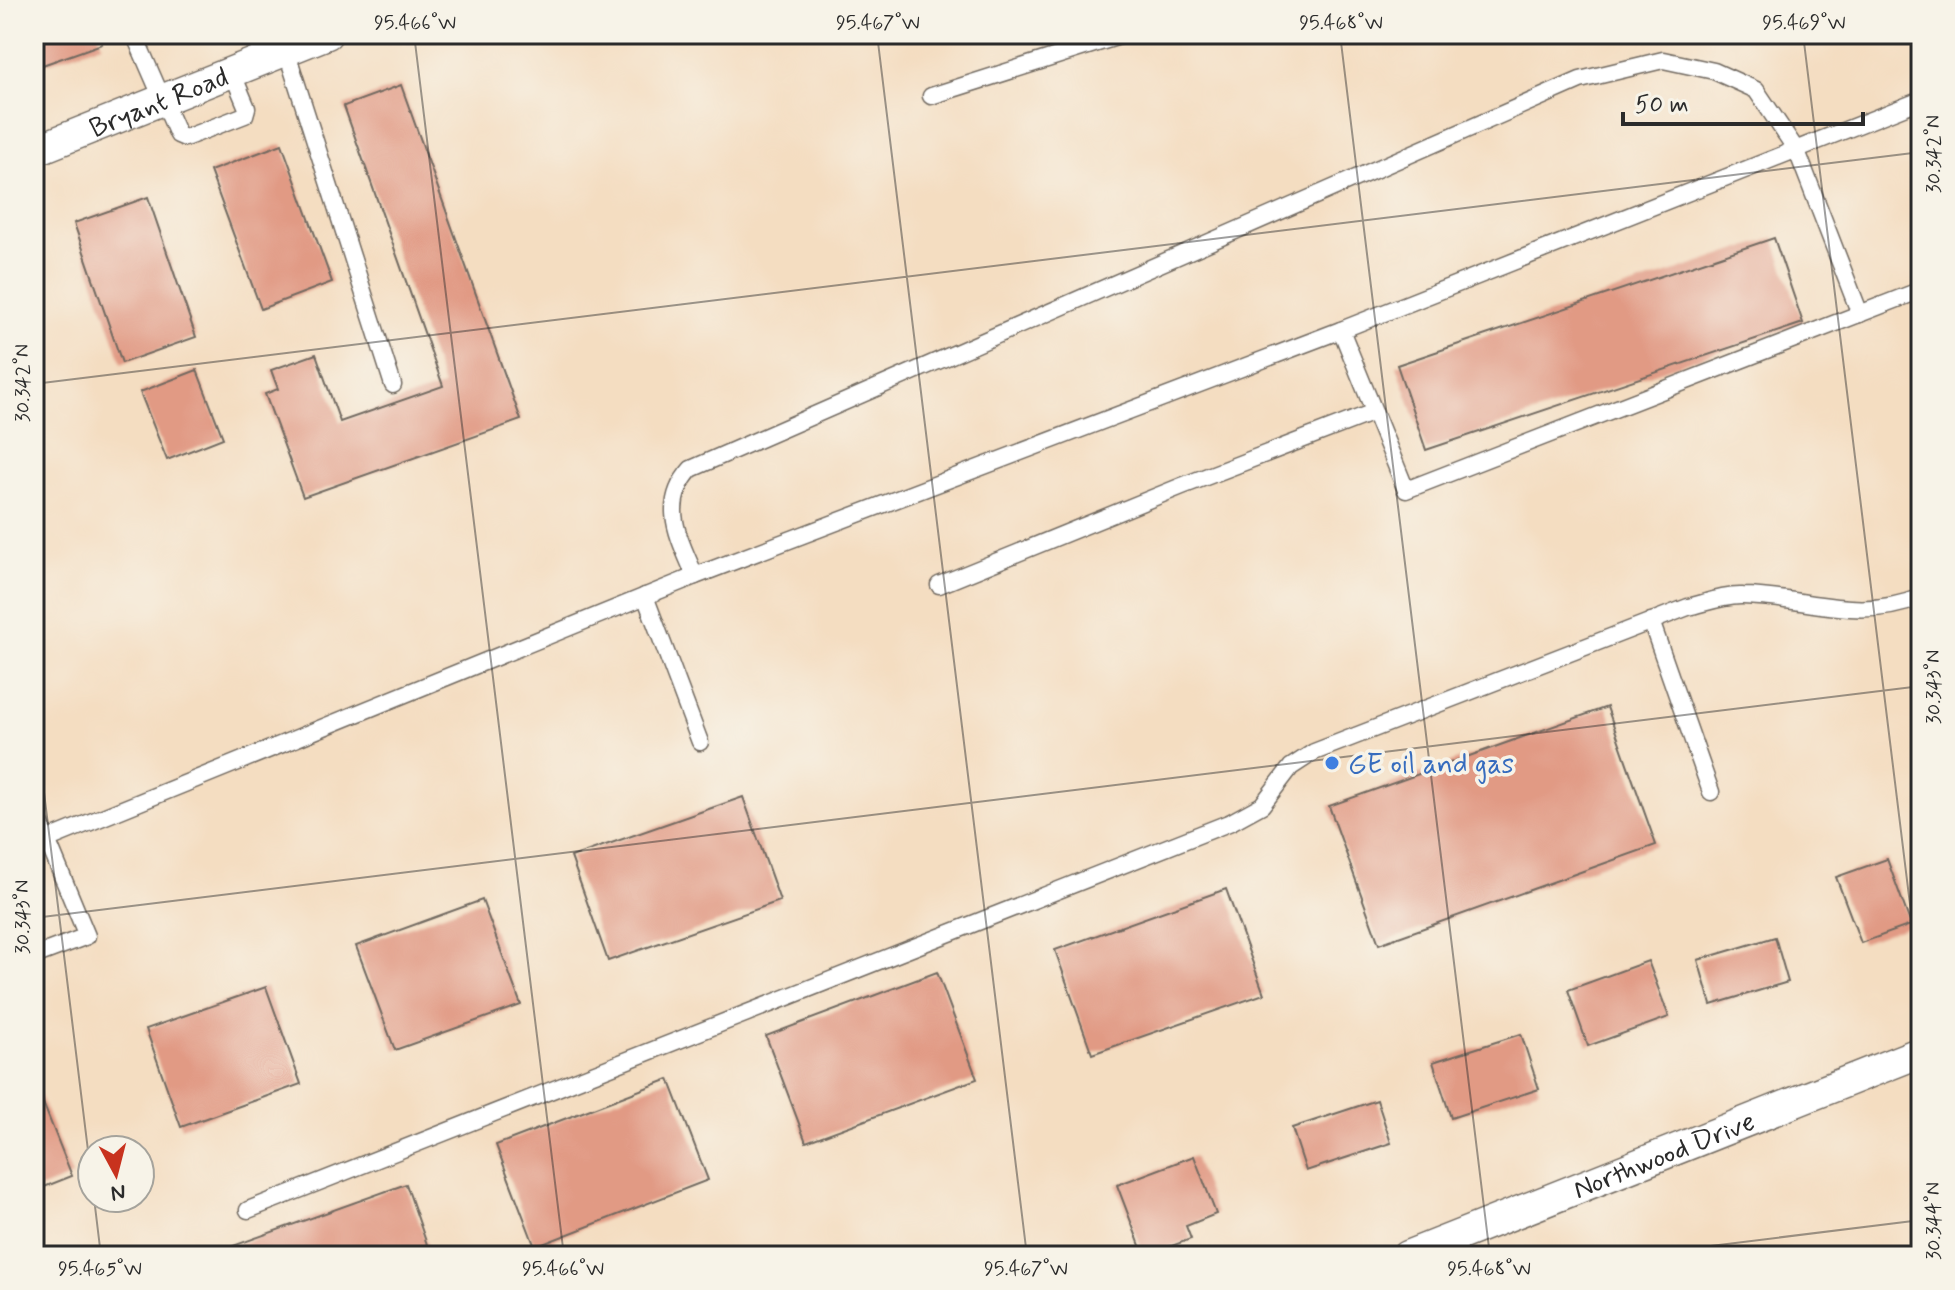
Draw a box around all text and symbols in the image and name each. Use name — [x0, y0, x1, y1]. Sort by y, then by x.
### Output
text: 95.466°W — [374, 10, 456, 37]
text: 95.467°W — [836, 10, 920, 37]
text: 95.468°W — [1299, 10, 1383, 37]
text: 95.469°W — [1762, 10, 1846, 37]
street label: Bryant Road — [84, 59, 234, 148]
scale bar — [1623, 76, 1863, 126]
text: 50 m — [1635, 90, 1689, 121]
text: 30.342°N — [1921, 115, 1948, 193]
text: 30.342°N — [10, 344, 37, 422]
text: 30.343°N — [1921, 650, 1948, 724]
place label: GE oil and gas — [1348, 747, 1514, 784]
marker: GE oil and gas — [1323, 754, 1341, 772]
text: 30.343°N — [10, 880, 37, 954]
street label: Northwood Drive — [1568, 1104, 1761, 1209]
north arrow — [76, 1134, 156, 1214]
text: N — [109, 1177, 127, 1207]
text: 30.344°N — [1921, 1182, 1948, 1260]
text: 95.465°W — [58, 1256, 142, 1283]
text: 95.466°W — [522, 1256, 604, 1283]
text: 95.467°W — [984, 1256, 1068, 1283]
text: 95.468°W — [1447, 1256, 1531, 1283]

